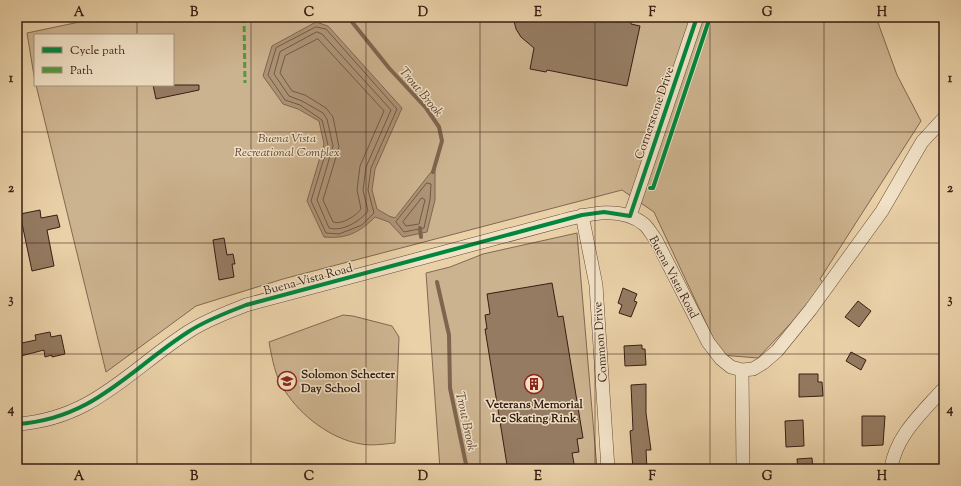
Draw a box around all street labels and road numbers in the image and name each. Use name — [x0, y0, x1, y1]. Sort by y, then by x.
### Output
street label: Cornerstone Drive — [631, 64, 679, 162]
street label: Buena Vista Road — [644, 233, 703, 322]
street label: Buena Vista Road — [262, 259, 355, 301]
street label: Common Drive — [589, 301, 613, 383]

